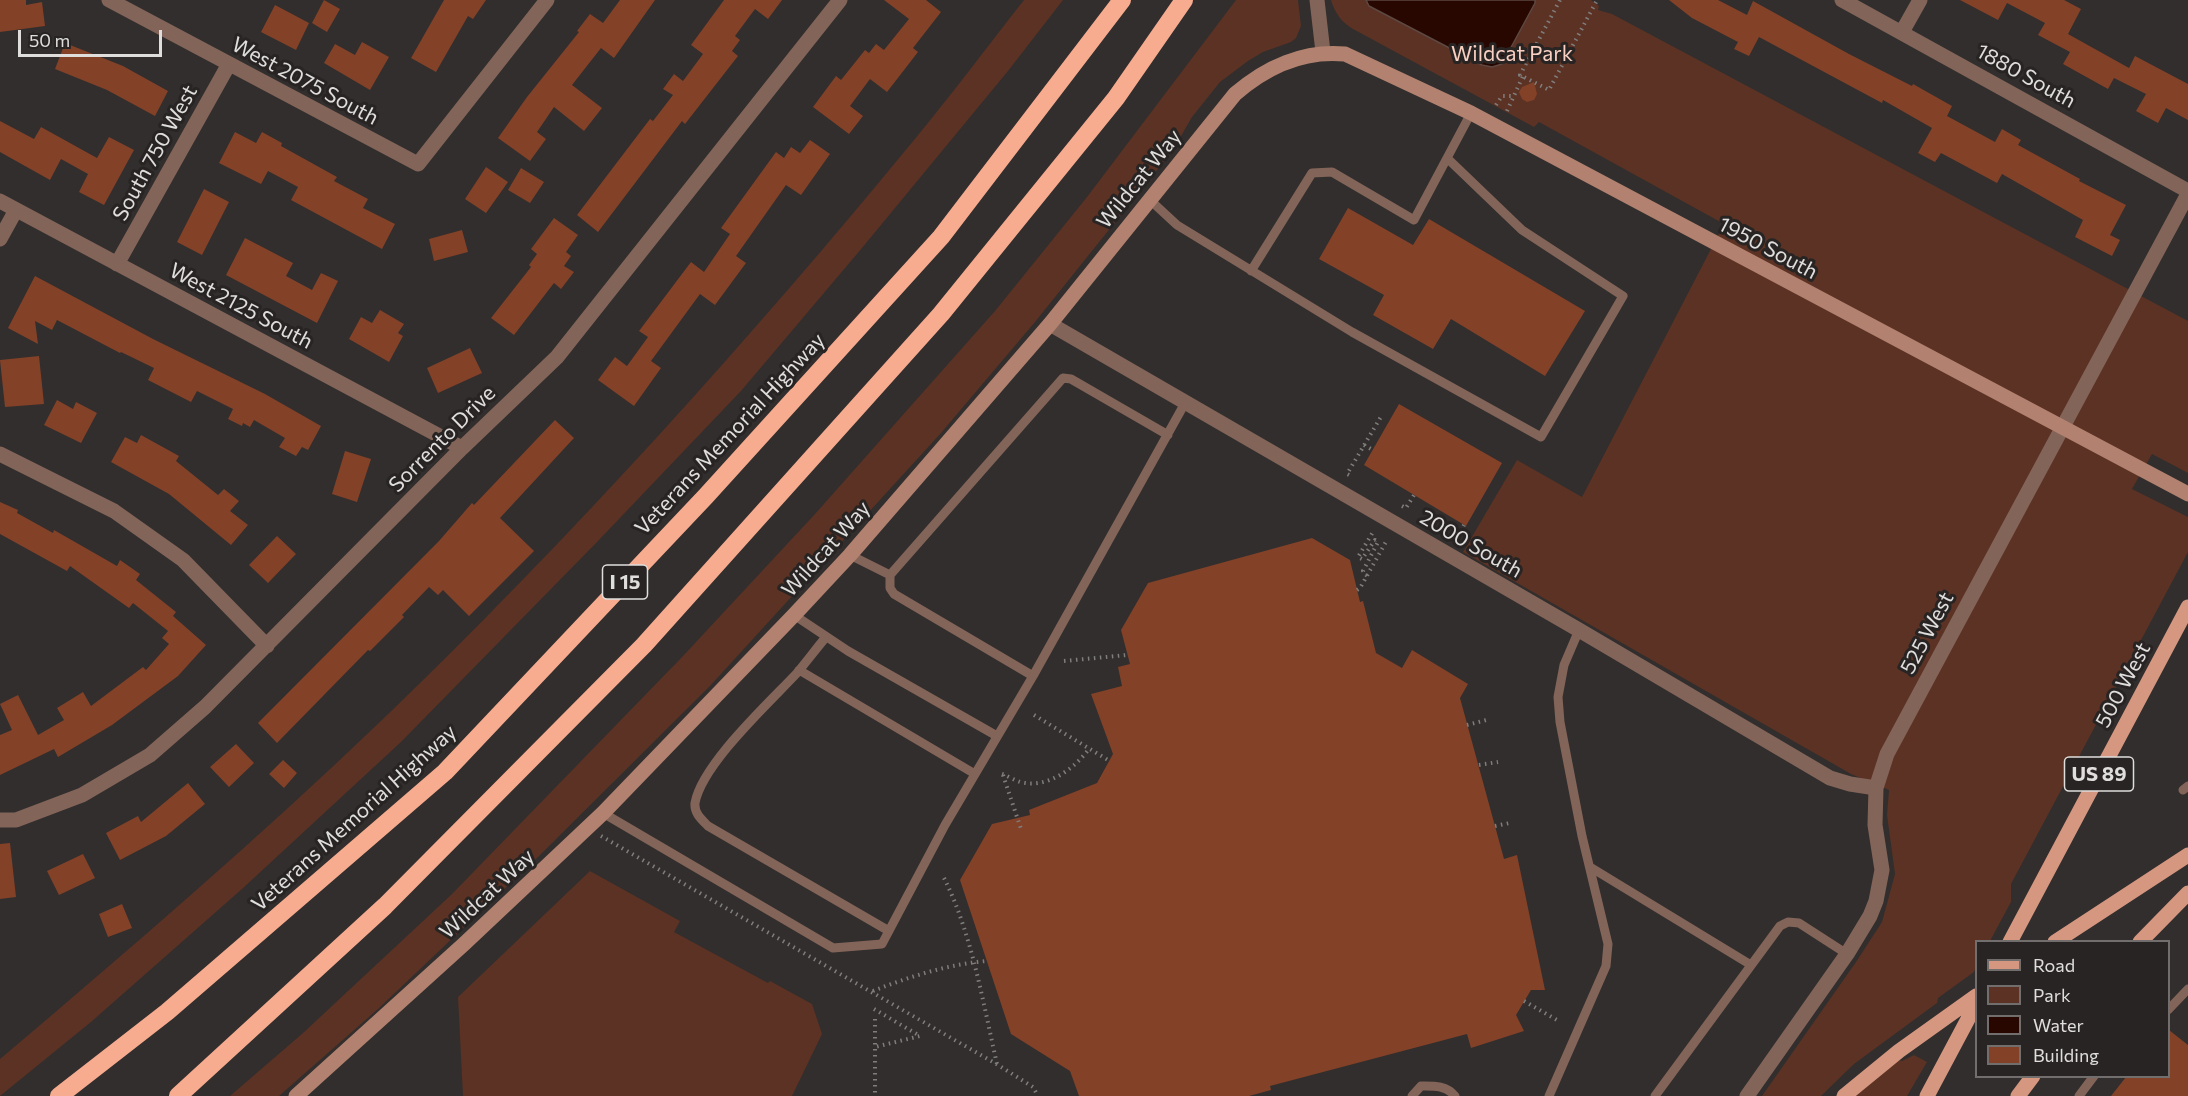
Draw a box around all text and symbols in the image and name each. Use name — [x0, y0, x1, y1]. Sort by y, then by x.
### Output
scale bar — [21, 18, 165, 56]
text: 50 m — [29, 29, 70, 51]
street label: West 2075 South — [227, 32, 383, 130]
street label: 1880 South — [1972, 38, 2080, 114]
park label: Wildcat Park — [1451, 41, 1573, 67]
street label: South 750 West — [107, 81, 203, 225]
street label: Wildcat Way — [1091, 124, 1187, 234]
street label: 1950 South — [1714, 211, 1822, 285]
street label: West 2125 South — [165, 258, 317, 354]
street label: Veterans Memorial Highway — [630, 328, 830, 540]
street label: Sorrento Drive — [384, 381, 500, 497]
street label: Wildcat Way — [776, 496, 876, 602]
street label: 2000 South — [1415, 505, 1527, 583]
road number: I 15 — [602, 565, 648, 599]
street label: 525 West — [1895, 588, 1959, 678]
street label: 500 West — [2090, 638, 2156, 732]
street label: Veterans Memorial Highway — [246, 719, 462, 917]
road number: US 89 — [2064, 757, 2134, 791]
street label: Wildcat Way — [434, 844, 540, 944]
legend — [1975, 940, 2170, 1078]
text: Road — [2033, 954, 2075, 976]
text: Park — [2033, 984, 2071, 1006]
text: Water — [2033, 1014, 2084, 1036]
text: Building — [2033, 1044, 2099, 1066]

